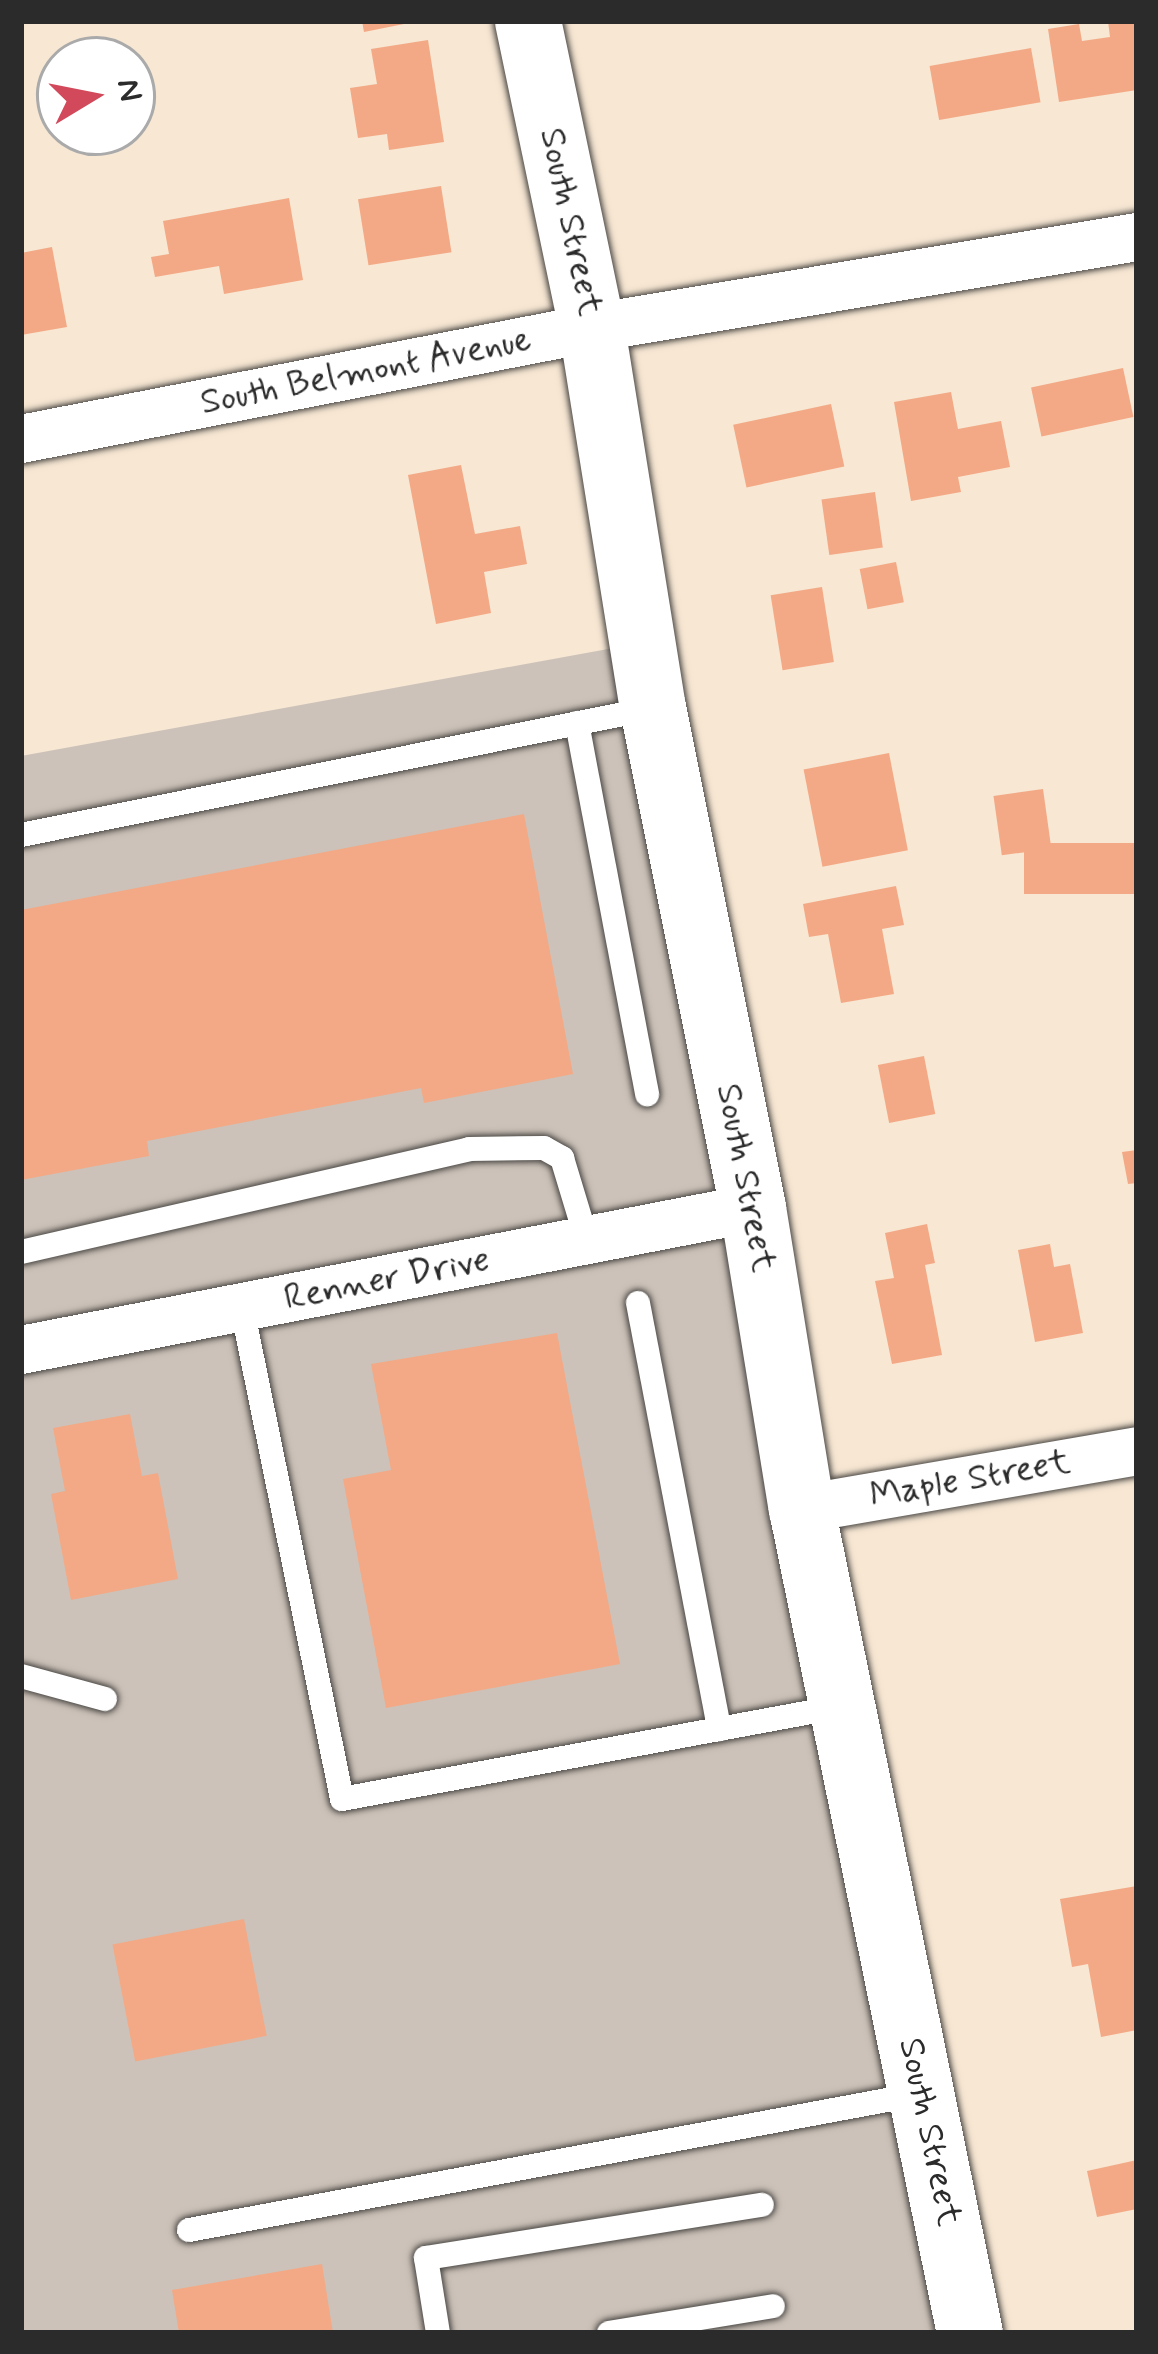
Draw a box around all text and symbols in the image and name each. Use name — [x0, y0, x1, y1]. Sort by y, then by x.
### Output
north arrow — [36, 36, 156, 156]
text: N — [105, 76, 152, 105]
street label: South Street — [529, 124, 611, 320]
street label: South Belmont Avenue — [193, 318, 539, 426]
street label: South Street — [706, 1080, 784, 1276]
street label: Renner Drive — [282, 1239, 492, 1321]
street label: Maple Street — [866, 1441, 1074, 1519]
street label: South Street — [888, 2034, 970, 2230]

